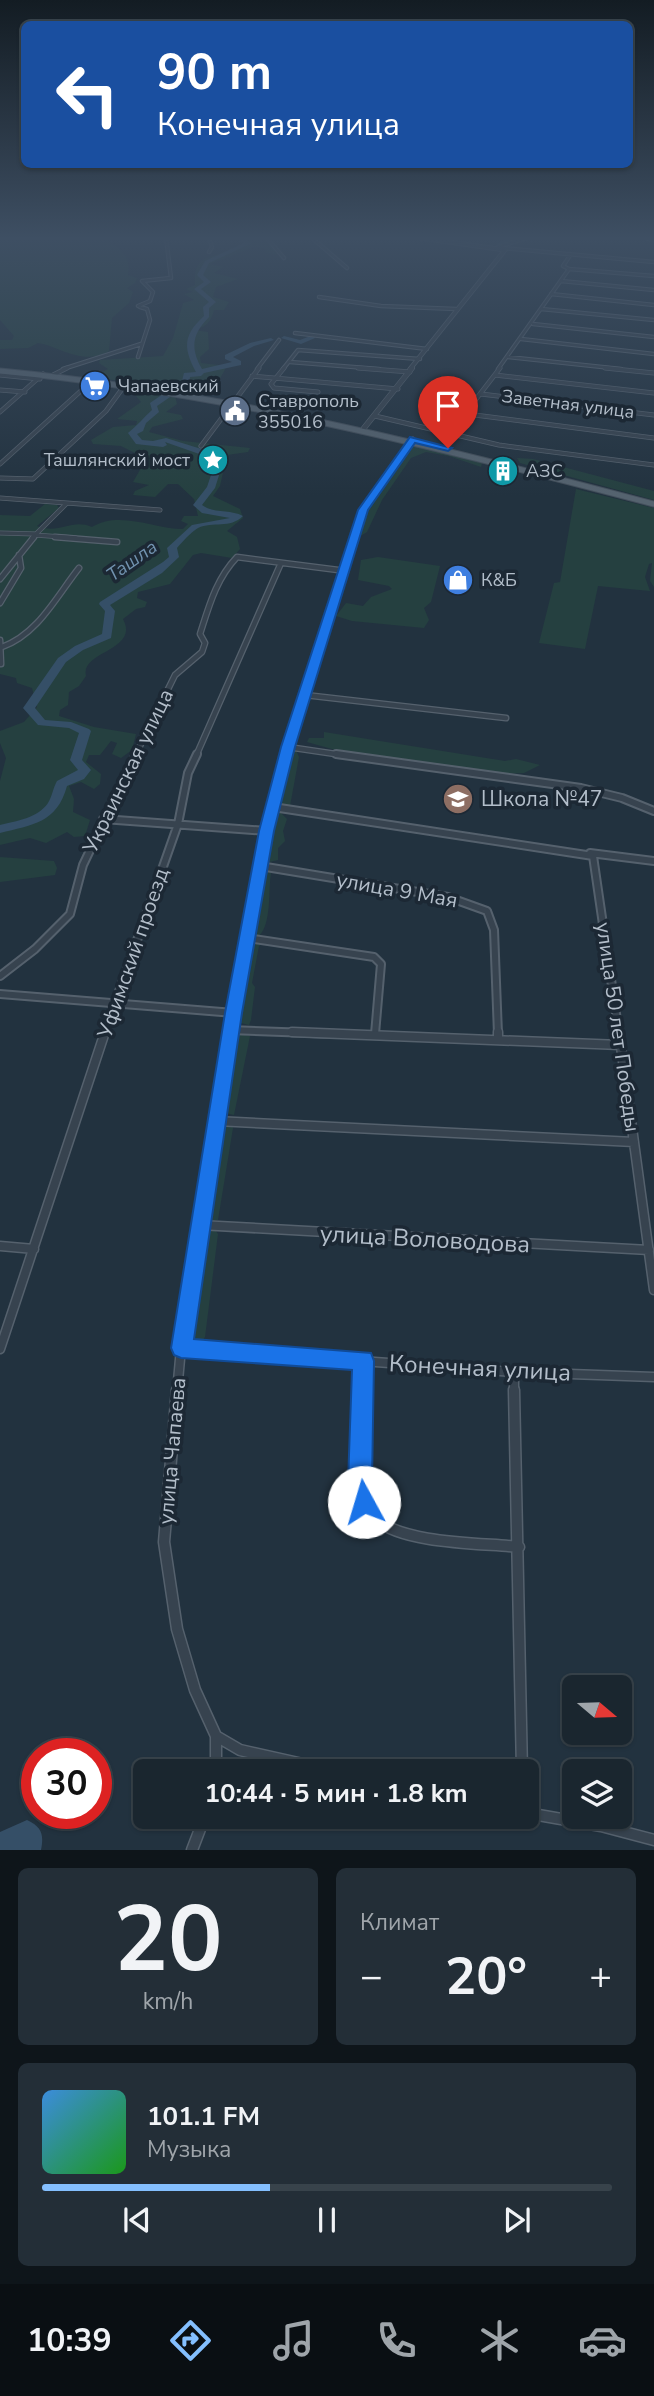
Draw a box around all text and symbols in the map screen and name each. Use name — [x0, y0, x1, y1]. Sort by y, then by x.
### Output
text: 90 m — [157, 39, 272, 106]
icon: left — [42, 49, 133, 140]
text: Конечная улица — [157, 103, 400, 146]
supermarket icon: Чапаевский — [78, 369, 112, 403]
place label: Чапаевский — [118, 374, 219, 398]
pin — [418, 376, 478, 448]
street label: Заветная улица — [500, 384, 636, 424]
icon: arrive — [429, 387, 467, 425]
place label: Ставрополь 355016 — [258, 389, 359, 434]
public building icon: Ставрополь 355016 — [218, 394, 252, 428]
place icon: Ташлянский мост — [196, 443, 230, 477]
place label: Ташлянский мост — [44, 448, 190, 472]
building icon: АЗС — [486, 454, 520, 488]
place label: АЗС — [526, 459, 563, 483]
water label: Ташла — [101, 534, 163, 588]
shop icon: К&Б — [441, 563, 475, 597]
place label: К&Б — [481, 568, 517, 592]
street label: Украинская улица — [76, 684, 180, 859]
school or university icon: Школа №47 — [441, 782, 475, 816]
place label: Школа №47 — [481, 785, 602, 813]
street label: Уфимский проезд — [90, 864, 175, 1043]
street label: улица 9 Мая — [334, 866, 460, 914]
street label: улица 50 лет Победы — [589, 920, 647, 1134]
street label: улица Воловодова — [319, 1218, 531, 1260]
street label: Конечная улица — [388, 1347, 572, 1389]
street label: улица Чапаева — [152, 1376, 192, 1526]
position arrow — [327, 1465, 401, 1539]
north arrow — [562, 1675, 632, 1745]
map controls — [562, 1675, 632, 1829]
speed limit sign: 30 — [21, 1738, 112, 1829]
button: layers — [562, 1759, 632, 1829]
text: 10:44 · 5 мин · 1.8 km — [204, 1776, 468, 1811]
text: 20 — [113, 1878, 223, 2002]
text: Климат — [360, 1907, 439, 1938]
text: 20° — [445, 1941, 527, 2012]
text: − — [360, 1951, 383, 2002]
text: + — [589, 1951, 612, 2002]
text: km/h — [143, 1986, 193, 2017]
text: 101.1 FM — [147, 2099, 260, 2134]
text: Музыка — [147, 2134, 231, 2165]
icon: previous — [118, 2201, 156, 2239]
icon: pause — [308, 2201, 346, 2239]
icon: next — [498, 2201, 536, 2239]
icon: directions — [166, 2316, 215, 2365]
icon: music — [269, 2316, 318, 2365]
icon: phone — [372, 2316, 421, 2365]
icon: climate — [475, 2316, 524, 2365]
icon: car — [578, 2316, 627, 2365]
text: 10:39 — [27, 2319, 112, 2362]

